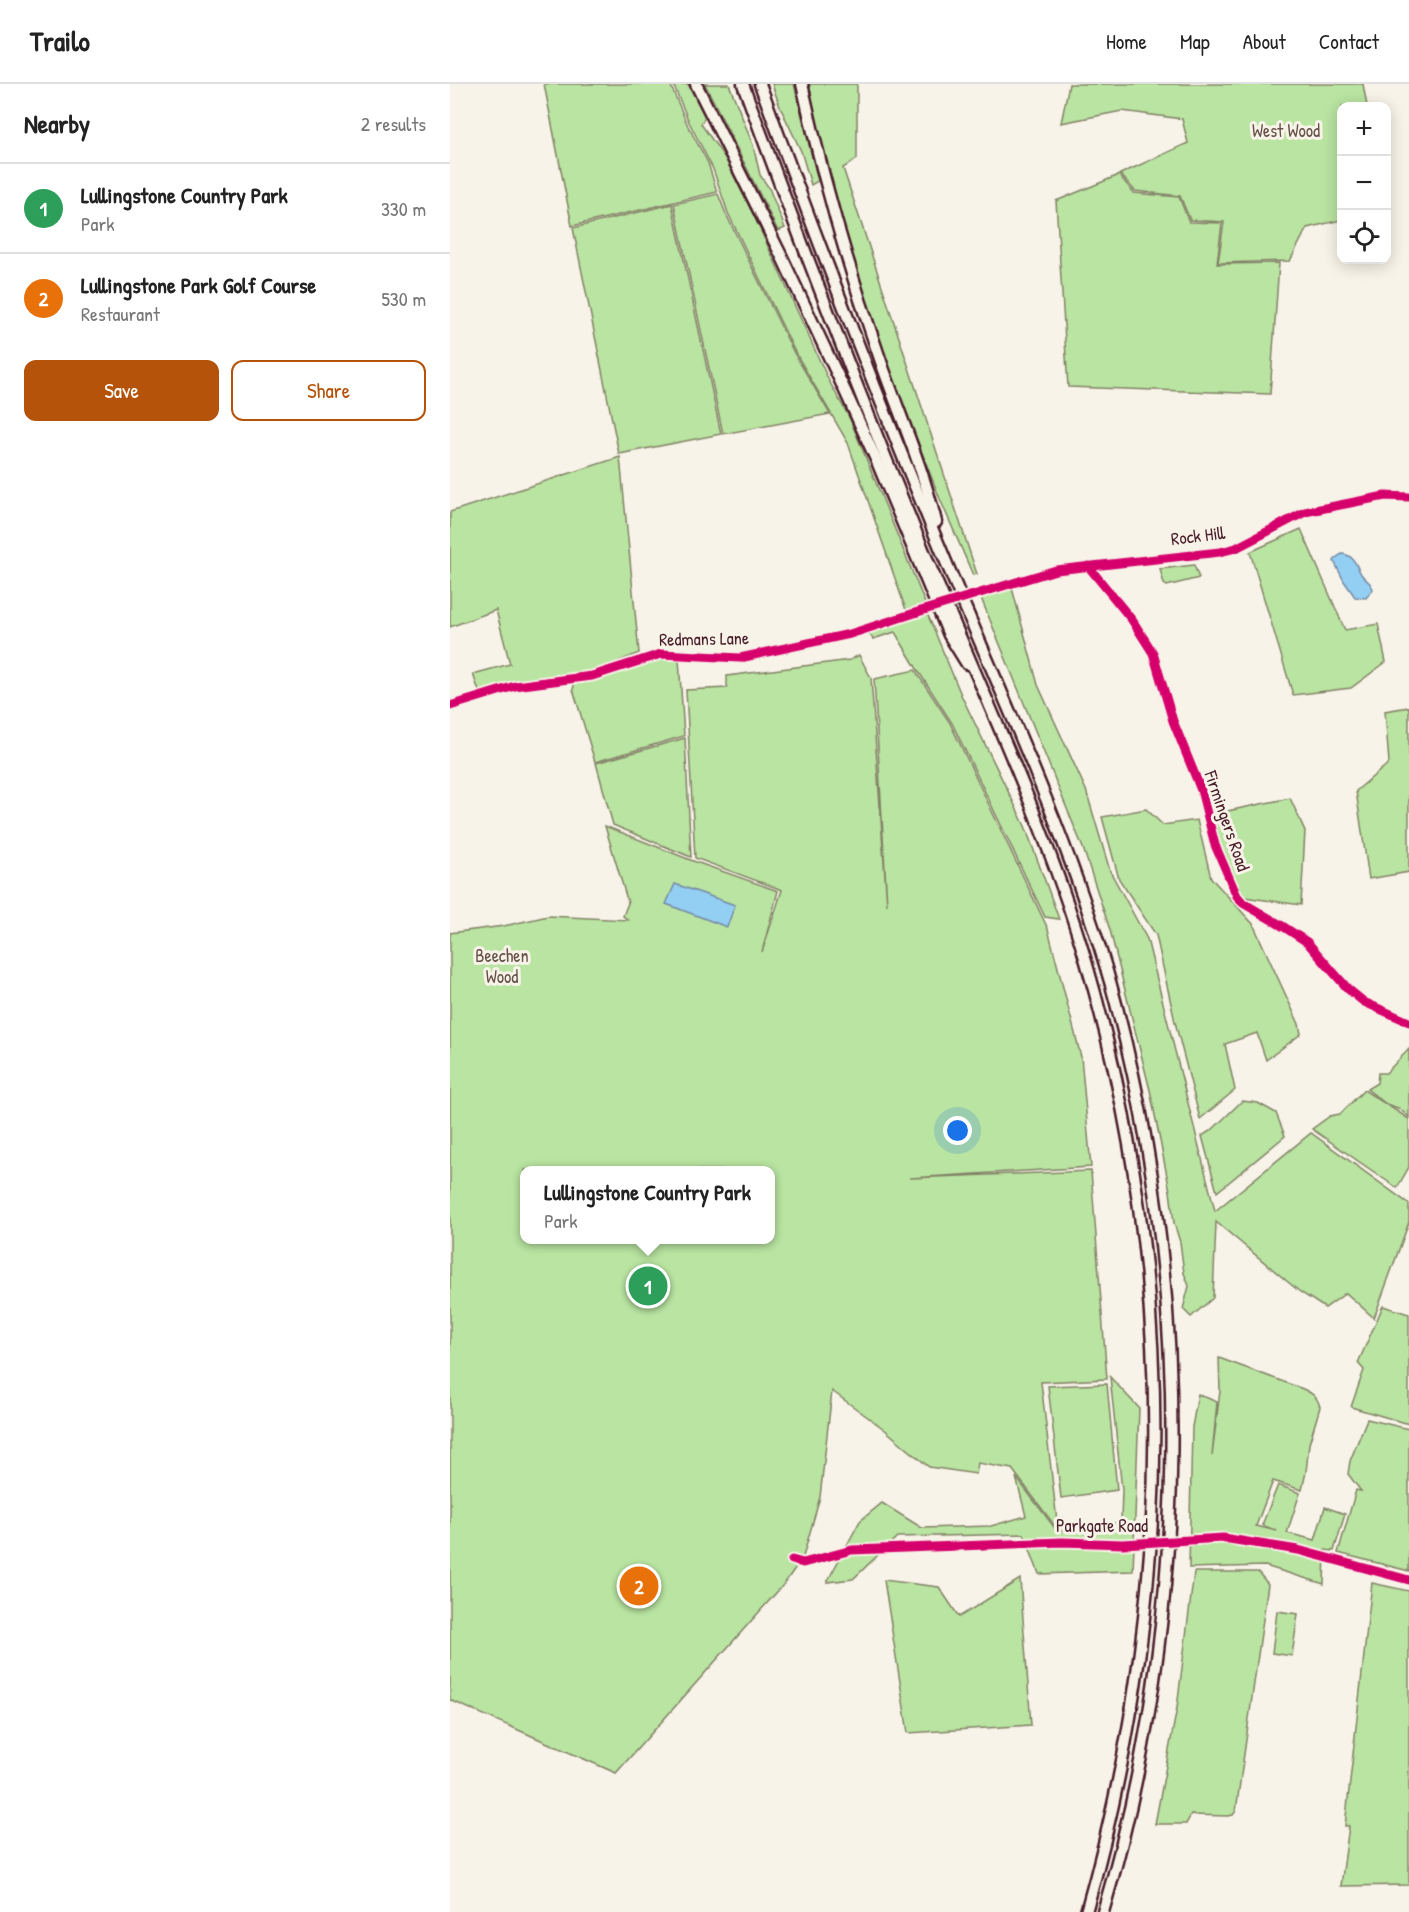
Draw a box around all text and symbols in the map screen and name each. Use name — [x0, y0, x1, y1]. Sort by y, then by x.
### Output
text: Trailo — [30, 22, 90, 60]
text: Home — [1106, 27, 1147, 56]
text: Map — [1180, 27, 1210, 56]
text: About — [1243, 27, 1286, 56]
text: Contact — [1319, 27, 1379, 56]
map controls — [1337, 102, 1391, 264]
button: + — [1337, 102, 1391, 156]
text: Nearby — [24, 106, 90, 141]
text: 2 results — [361, 110, 426, 137]
park label: West Wood — [1252, 118, 1320, 143]
button: − — [1337, 156, 1391, 210]
text: Lullingstone Country Park — [81, 180, 288, 210]
text: 1 — [40, 195, 47, 222]
text: 330 m — [381, 195, 426, 222]
text: Park — [81, 210, 114, 237]
button: locate — [1337, 210, 1391, 264]
text: Lullingstone Park Golf Course — [81, 270, 316, 300]
text: 2 — [39, 285, 48, 312]
text: 530 m — [381, 285, 426, 312]
text: Restaurant — [81, 300, 160, 327]
button: Save — [24, 360, 219, 421]
button: Share — [231, 360, 426, 421]
street label: Rock Hill — [1170, 520, 1227, 551]
street label: Redmans Lane — [659, 625, 749, 652]
street label: Firmingers Road — [1198, 766, 1256, 874]
park label: Beechen Wood — [475, 943, 529, 989]
your location — [943, 1116, 972, 1145]
popup — [520, 1166, 775, 1244]
text: Lullingstone Country Park — [544, 1177, 751, 1207]
text: Park — [544, 1207, 578, 1234]
pin: 1 — [628, 1264, 668, 1308]
street label: Parkgate Road — [1056, 1513, 1148, 1538]
pin: 2 — [620, 1564, 658, 1608]

